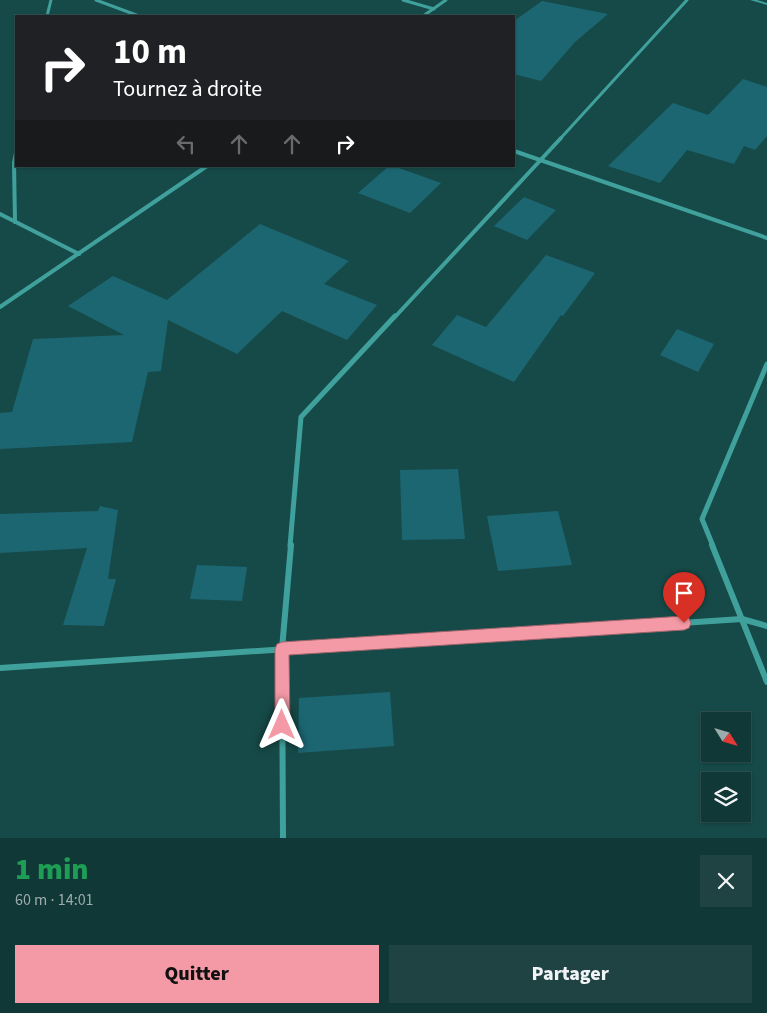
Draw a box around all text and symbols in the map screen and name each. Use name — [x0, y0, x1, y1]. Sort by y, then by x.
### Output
text: 10 m — [113, 27, 187, 77]
icon: right — [30, 35, 95, 100]
text: Tournez à droite — [113, 73, 262, 105]
icon: left — [172, 130, 200, 158]
icon: ahead — [225, 130, 253, 158]
icon: ahead — [278, 130, 306, 158]
icon: right — [331, 130, 359, 158]
pin — [663, 572, 705, 623]
icon: arrive — [670, 579, 698, 607]
position arrow — [255, 698, 307, 750]
north arrow — [701, 712, 751, 762]
map controls — [701, 712, 751, 822]
button: layers — [701, 772, 751, 822]
text: 1 min — [15, 848, 89, 891]
button: close — [700, 855, 752, 907]
text: 60 m · 14:01 — [15, 889, 94, 911]
button: Quitter — [15, 945, 379, 1003]
button: Partager — [389, 945, 752, 1003]

